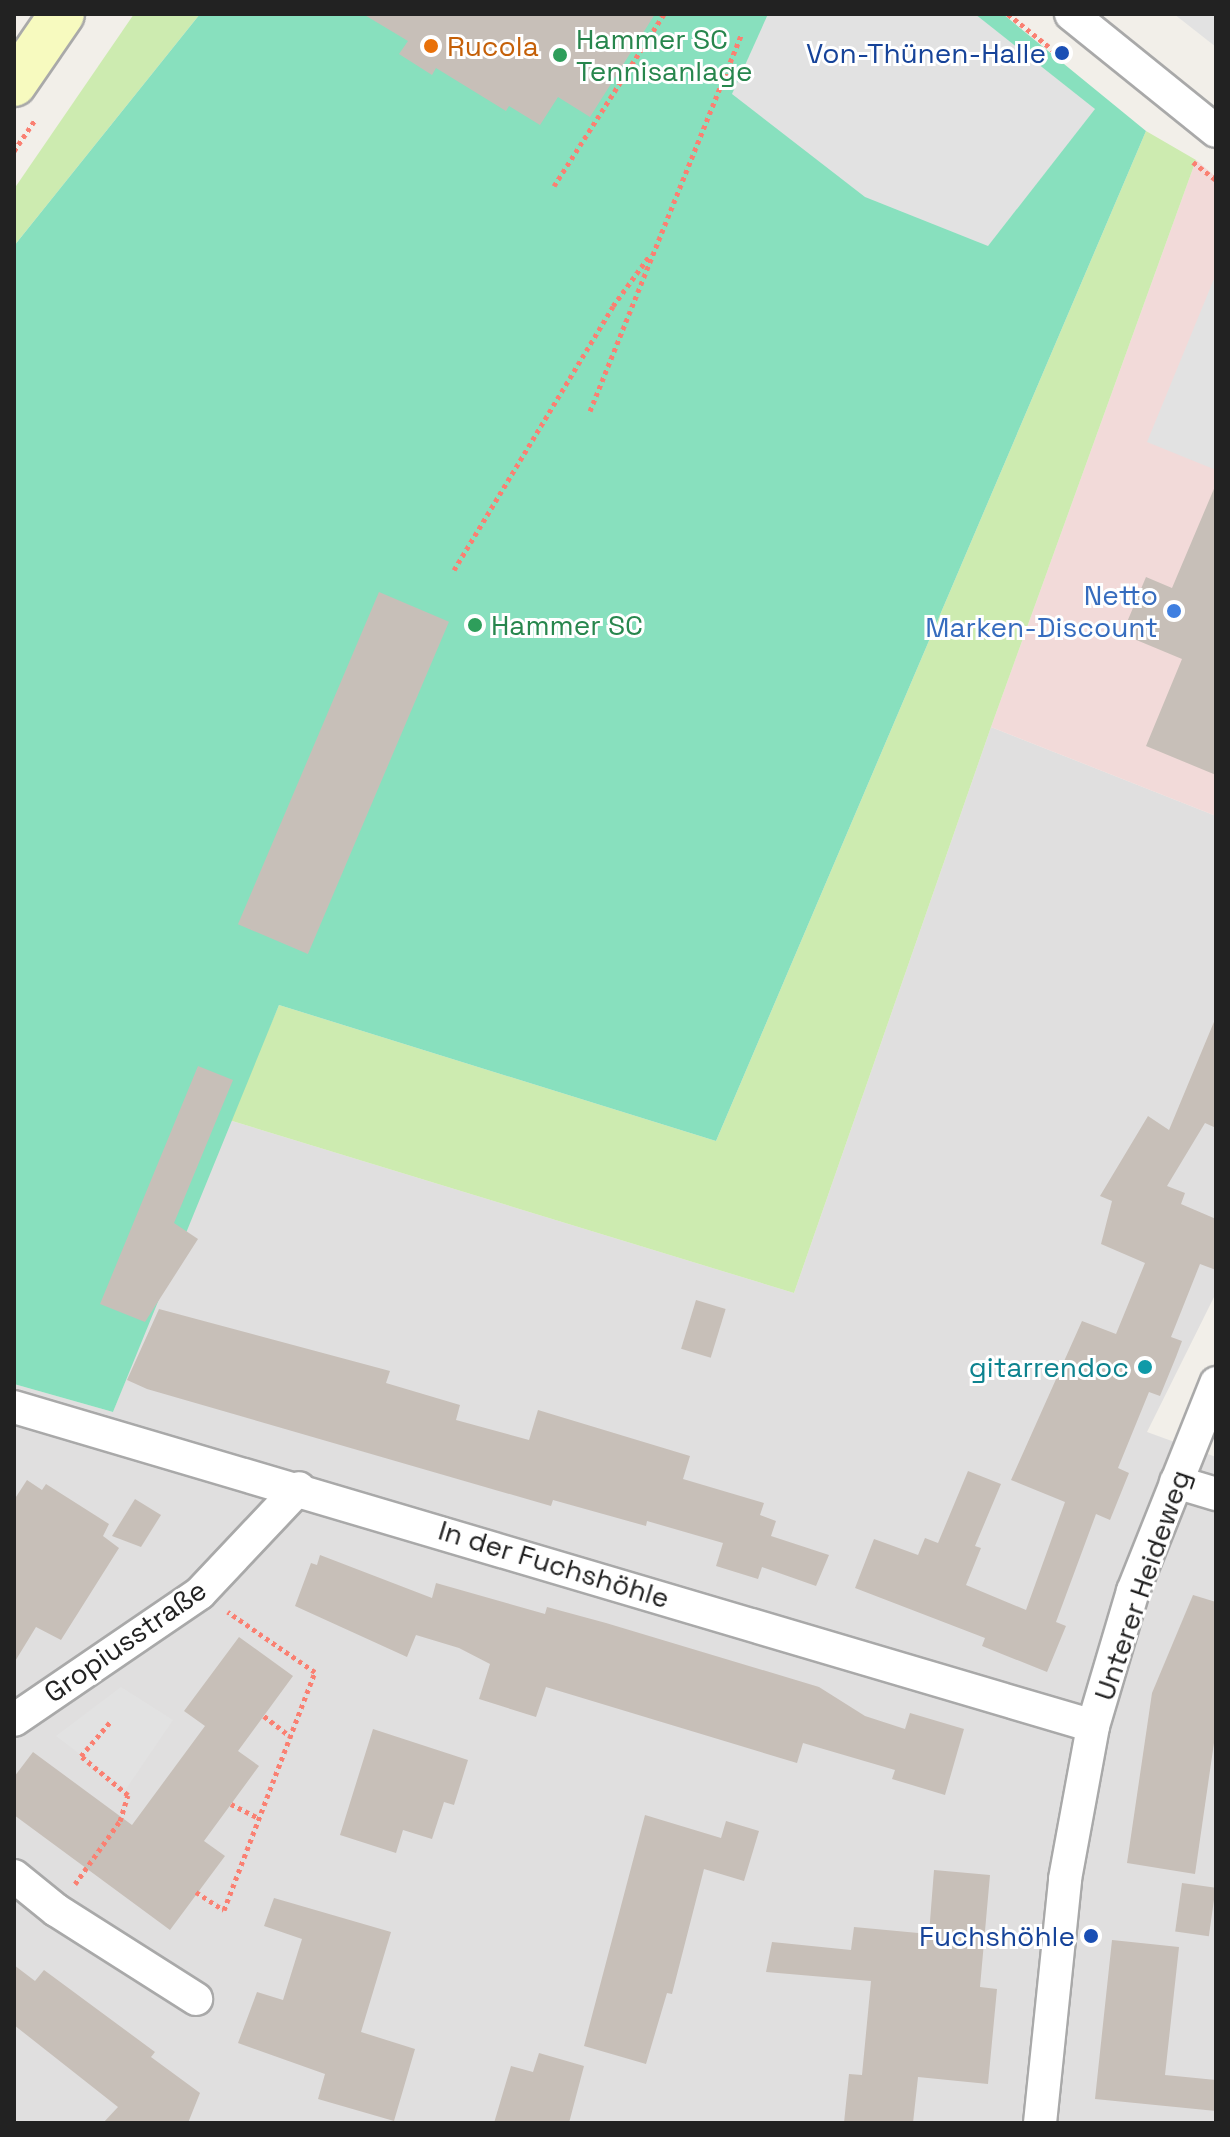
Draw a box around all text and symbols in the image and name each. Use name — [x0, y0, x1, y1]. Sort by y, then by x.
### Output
place label: Hammer SC Tennisanlage — [576, 22, 752, 88]
place label: Rucola — [447, 29, 539, 63]
place label: Von-Thünen-Halle — [806, 36, 1046, 70]
marker: Rucola — [422, 37, 440, 55]
marker: Von-Thünen-Halle — [1053, 44, 1071, 62]
marker: Hammer SC Tennisanlage — [551, 46, 569, 64]
place label: Netto Marken-Discount — [925, 578, 1158, 644]
marker: Netto Marken-Discount — [1165, 602, 1183, 620]
place label: Hammer SC — [491, 608, 643, 642]
marker: Hammer SC — [466, 616, 484, 634]
place label: gitarrendoc — [969, 1350, 1129, 1384]
marker: gitarrendoc — [1136, 1358, 1154, 1376]
street label: Unterer Heideweg — [1087, 1465, 1197, 1705]
street label: In der Fuchshöhle — [435, 1513, 673, 1615]
street label: Gropiusstraße — [37, 1573, 213, 1709]
place label: Fuchshöhle — [919, 1919, 1075, 1953]
marker: Fuchshöhle — [1082, 1927, 1100, 1945]

